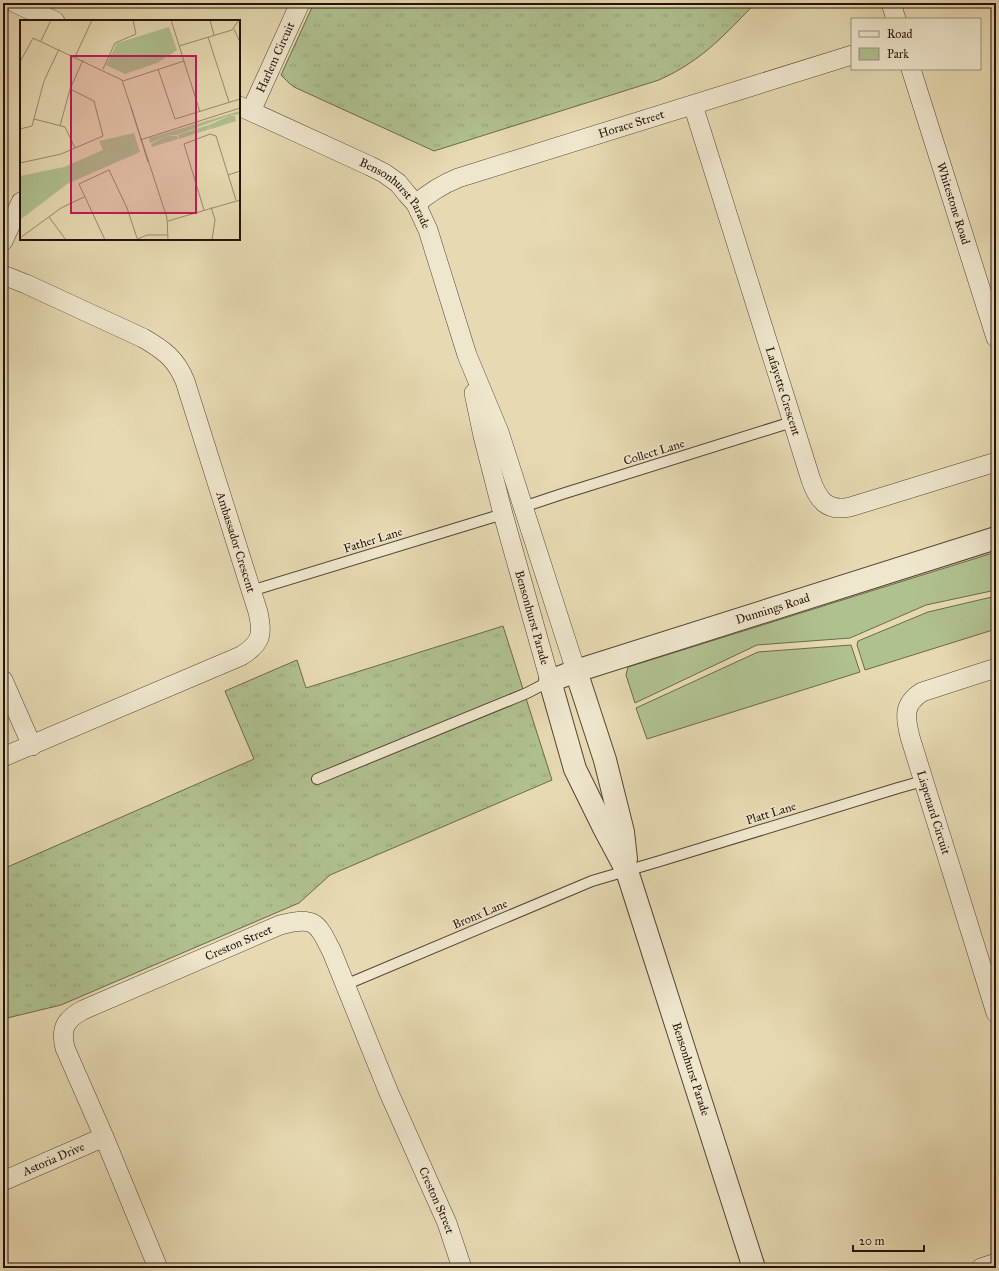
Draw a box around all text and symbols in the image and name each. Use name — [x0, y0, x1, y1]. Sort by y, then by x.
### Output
legend — [851, 18, 981, 70]
street label: Harlem Circuit — [253, 19, 298, 95]
inset map — [20, 20, 240, 240]
text: Road — [887, 27, 913, 41]
text: Park — [887, 47, 909, 61]
street label: Horace Street — [596, 107, 667, 141]
street label: Bensonhurst Parade — [357, 155, 433, 231]
street label: Whitestone Road — [934, 161, 973, 246]
street label: Lafayette Crescent — [763, 345, 804, 438]
street label: Collect Lane — [622, 436, 686, 468]
street label: Ambassador Crescent — [213, 489, 259, 595]
street label: Father Lane — [342, 524, 404, 556]
street label: Bensonhurst Parade — [512, 569, 552, 666]
street label: Dunnings Road — [734, 590, 811, 627]
street label: Lispenard Circuit — [914, 769, 953, 857]
street label: Platt Lane — [744, 799, 798, 827]
street label: Bronx Lane — [450, 896, 510, 932]
street label: Creston Street — [203, 922, 275, 963]
street label: Bensonhurst Parade — [669, 1020, 713, 1118]
street label: Astoria Drive — [19, 1139, 87, 1179]
street label: Creston Street — [416, 1165, 457, 1236]
scale bar — [853, 1227, 924, 1253]
text: 20 m — [859, 1234, 885, 1248]

